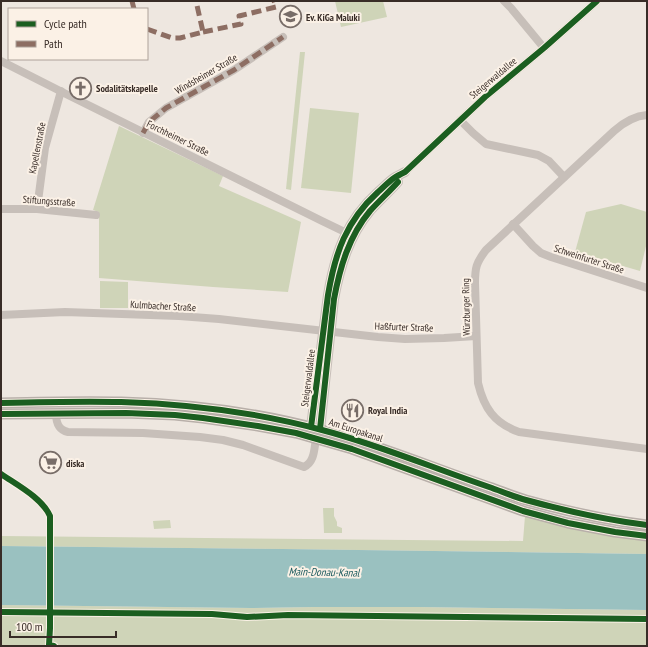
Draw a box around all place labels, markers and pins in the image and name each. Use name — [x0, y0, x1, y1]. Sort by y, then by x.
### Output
school or university icon: Ev. KiGa Maluki — [277, 4, 303, 30]
place label: Ev. KiGa Maluki — [306, 11, 360, 24]
church icon: Sodalitätskapelle — [67, 75, 93, 101]
place label: Sodalitätskapelle — [96, 82, 158, 95]
restaurant icon: Royal India — [340, 397, 366, 423]
place label: Royal India — [368, 404, 407, 417]
supermarket icon: diska — [38, 450, 64, 476]
place label: diska — [66, 457, 84, 470]

